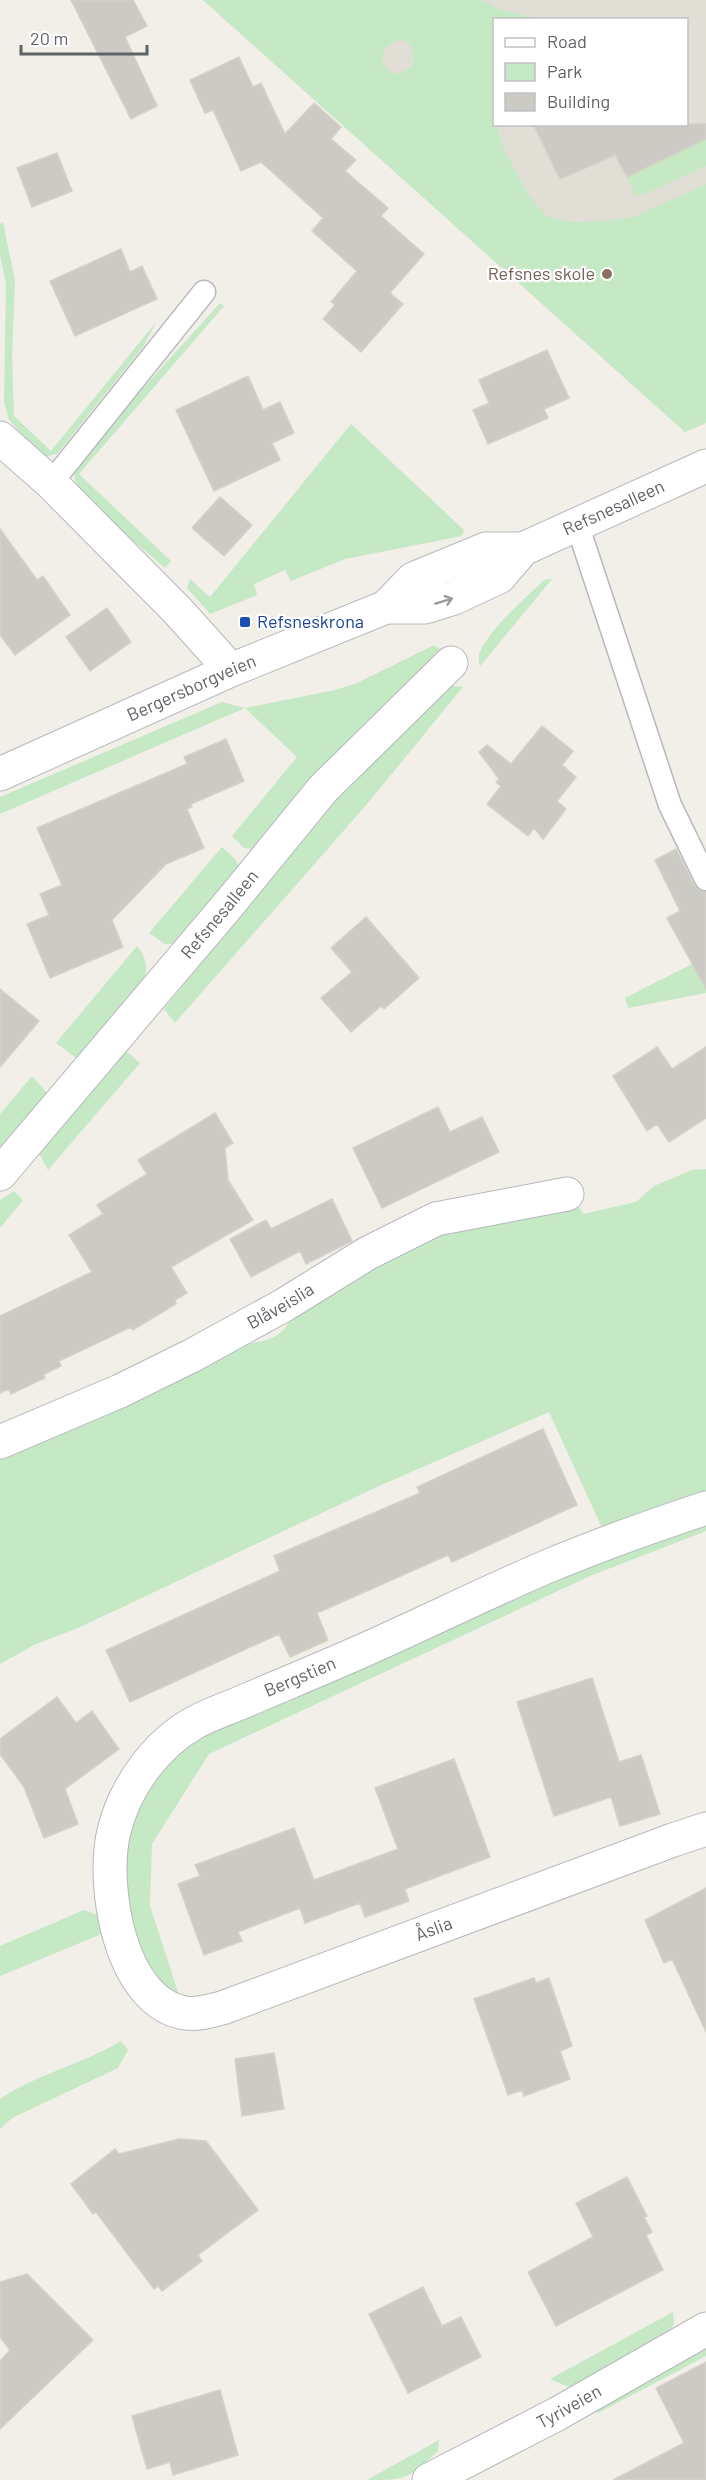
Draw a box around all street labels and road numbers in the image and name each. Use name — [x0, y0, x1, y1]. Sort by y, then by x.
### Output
street label: Refsnesalleen — [559, 474, 667, 540]
street label: Bergersborgveien — [123, 649, 259, 725]
street label: Refsnesalleen — [175, 865, 262, 963]
street label: Blåveislia — [243, 1277, 317, 1333]
street label: Bergstien — [260, 1651, 339, 1701]
street label: Åslia — [412, 1911, 455, 1945]
street label: Tyriveien — [532, 2379, 605, 2433]

